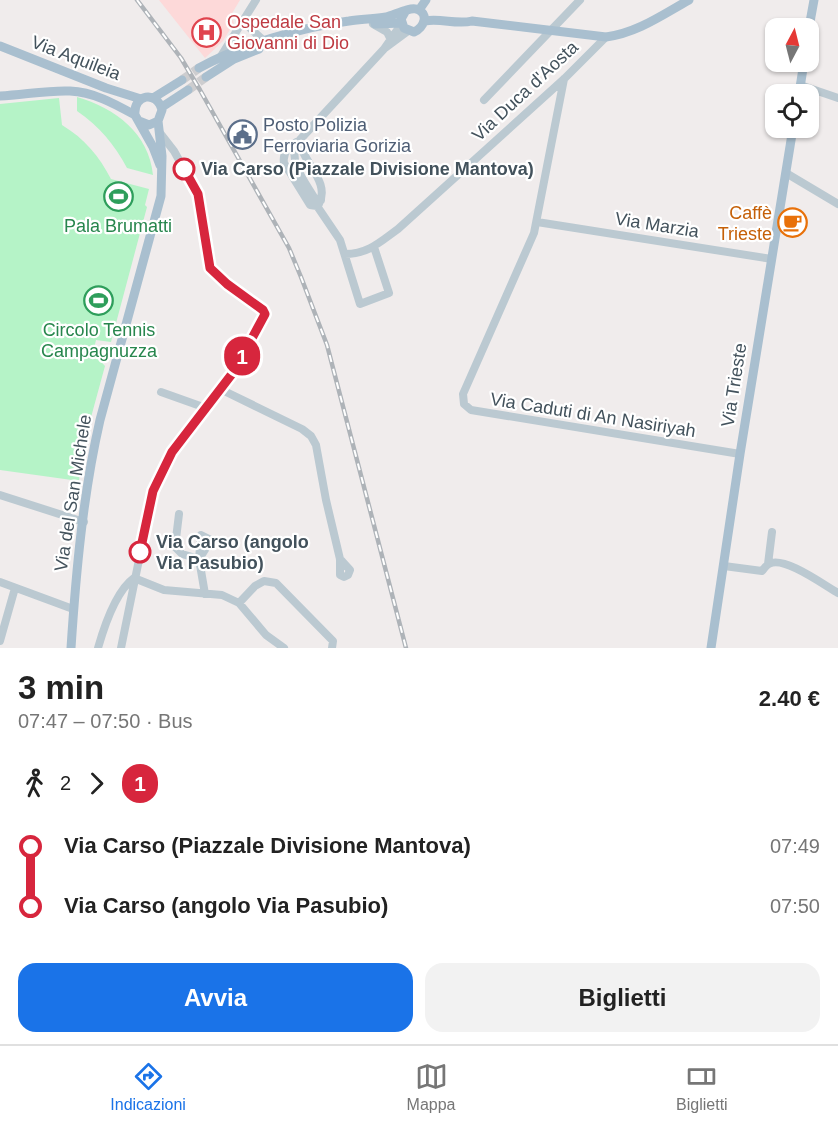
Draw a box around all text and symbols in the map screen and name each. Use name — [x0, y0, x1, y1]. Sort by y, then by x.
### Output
place label: Ospedale San Giovanni di Dio — [227, 12, 349, 53]
hospital icon: Ospedale San Giovanni di Dio — [190, 16, 222, 48]
north arrow — [765, 18, 819, 72]
map controls — [765, 18, 819, 138]
street label: Via Aquileia — [29, 32, 124, 84]
street label: Via Duca d'Aosta — [468, 36, 583, 145]
button: locate — [765, 84, 819, 138]
place label: Posto Polizia Ferroviaria Gorizia — [263, 115, 412, 156]
public building icon: Posto Polizia Ferroviaria Gorizia — [226, 119, 258, 151]
marker: Via Carso (Piazzale Divisione Mantova) — [173, 158, 195, 180]
place label: Via Carso (Piazzale Divisione Mantova) — [201, 159, 534, 179]
sports icon: Pala Brumatti — [102, 181, 134, 213]
place label: Caffè Trieste — [718, 203, 772, 244]
cafe icon: Caffè Trieste — [777, 207, 809, 239]
street label: Via Marzia — [614, 208, 701, 242]
place label: Pala Brumatti — [64, 216, 172, 236]
sports icon: Circolo Tennis Campagnuzza — [83, 285, 115, 317]
place label: Circolo Tennis Campagnuzza — [41, 320, 158, 361]
line badge: 1 — [222, 336, 262, 376]
street label: Via Trieste — [717, 342, 751, 428]
text: 1 — [236, 345, 248, 368]
street label: Via Caduti di An Nasiriyah — [489, 389, 697, 441]
street label: Via del San Michele — [51, 413, 95, 573]
place label: Via Carso (angolo Via Pasubio) — [156, 532, 309, 573]
marker: Via Carso (angolo Via Pasubio) — [129, 541, 151, 563]
text: 3 min — [18, 669, 104, 706]
text: 2.40 € — [759, 686, 820, 711]
text: 07:47 – 07:50 · Bus — [18, 710, 193, 732]
icon: walk — [18, 767, 51, 800]
icon: forward — [80, 767, 113, 800]
text: 2 — [60, 772, 71, 794]
text: 1 — [134, 772, 146, 795]
text: Via Carso (Piazzale Divisione Mantova) — [64, 833, 471, 858]
text: 07:49 — [770, 835, 820, 857]
text: Via Carso (angolo Via Pasubio) — [64, 893, 388, 918]
text: 07:50 — [770, 895, 820, 917]
button: Avvia — [18, 963, 413, 1032]
button: Biglietti — [425, 963, 820, 1032]
tab: Indicazioni — [110, 1060, 186, 1114]
tab: Mappa — [407, 1060, 455, 1114]
tab: Biglietti — [676, 1060, 728, 1114]

